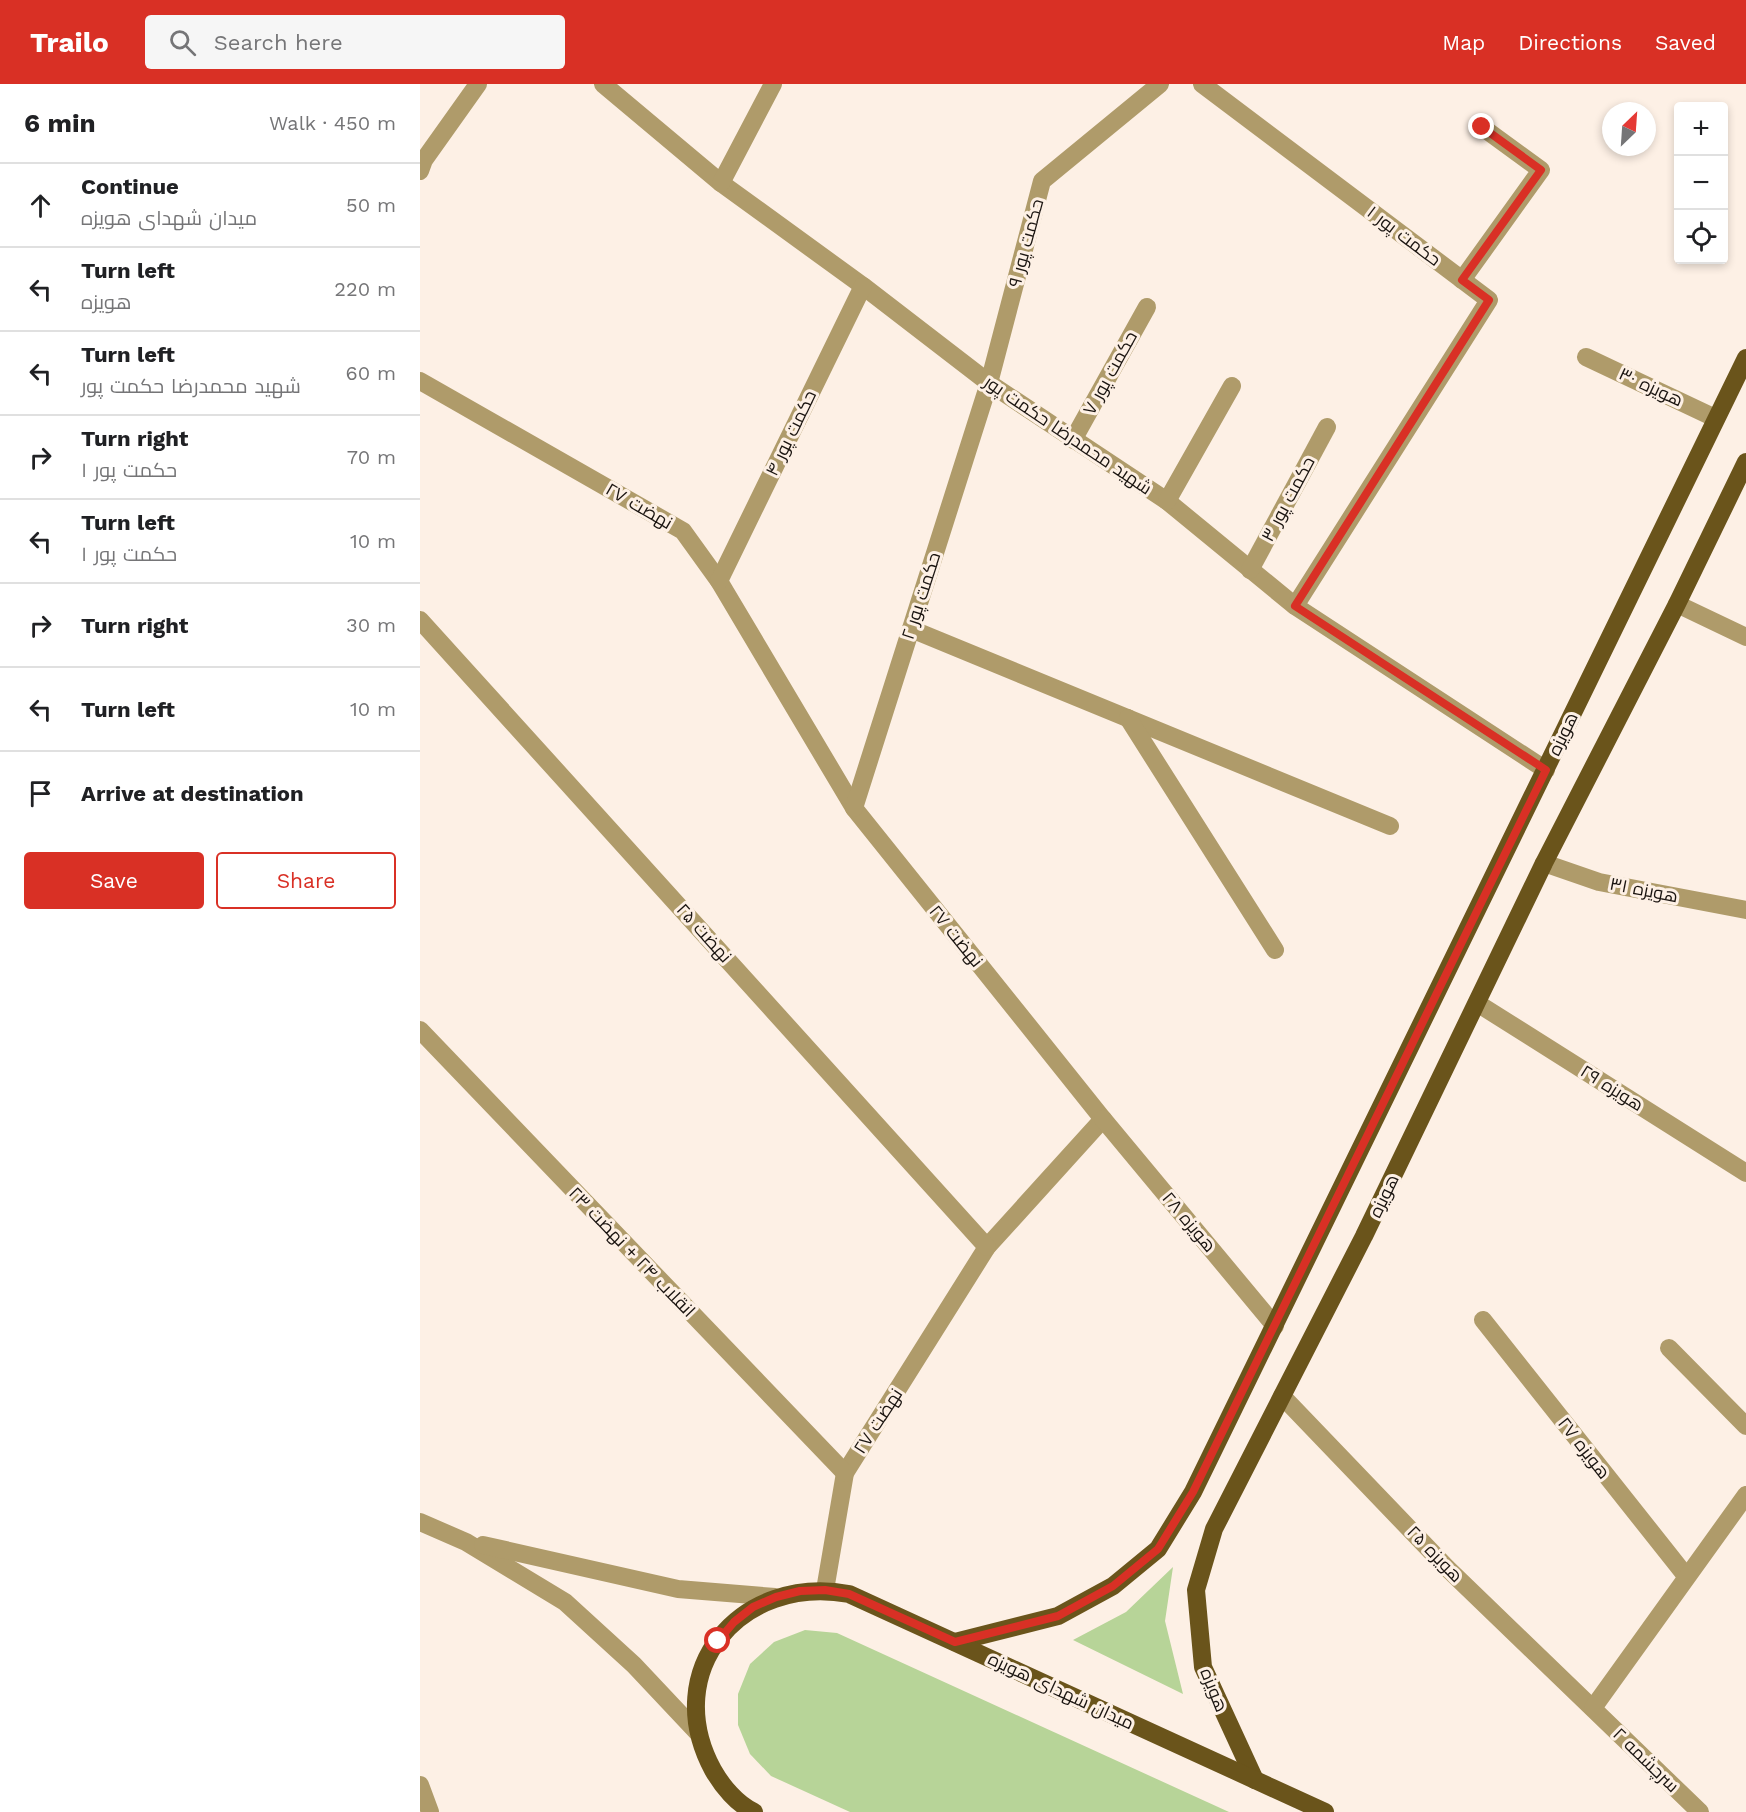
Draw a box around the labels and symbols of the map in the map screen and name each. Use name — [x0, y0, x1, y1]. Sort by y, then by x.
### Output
north arrow — [1602, 102, 1656, 156]
route end — [1468, 113, 1494, 139]
street label: حکمت پور ۹ — [1004, 197, 1049, 290]
street label: حکمت پور ۱ — [1362, 201, 1445, 272]
street label: حکمت پور ۷ — [1078, 327, 1143, 419]
street label: هویزه ۳۰ — [1615, 363, 1687, 411]
street label: شهید محمدرضا حکمت پور — [978, 370, 1156, 500]
street label: حکمت پور ۴ — [761, 386, 822, 480]
street label: حکمت پور ۳ — [1256, 453, 1320, 546]
street label: نهضت ۲۷ — [602, 478, 676, 534]
street label: حکمت پور ۲ — [897, 550, 946, 643]
street label: هویزه — [1543, 709, 1583, 759]
street label: هویزه ۳۱ — [1608, 873, 1680, 907]
street label: نهضت ۲۵ — [672, 899, 736, 967]
street label: نهضت ۲۷ — [924, 900, 988, 972]
street label: هویزه ۲۹ — [1576, 1060, 1648, 1116]
street label: هویزه — [1364, 1171, 1404, 1221]
street label: انقلاب ۲۴ + نهضت ۲۳ — [564, 1182, 700, 1322]
street label: هویزه ۲۸ — [1157, 1187, 1221, 1257]
street label: نهضت ۲۷ — [849, 1384, 907, 1458]
street label: هویزه ۲۷ — [1553, 1413, 1615, 1483]
street label: هویزه ۲۵ — [1402, 1521, 1468, 1587]
route start — [704, 1627, 730, 1653]
street label: میدان شهدای هویزه — [985, 1648, 1137, 1734]
street label: هویزه — [1195, 1665, 1233, 1715]
street label: سرچشمه ۲ — [1608, 1723, 1684, 1798]

